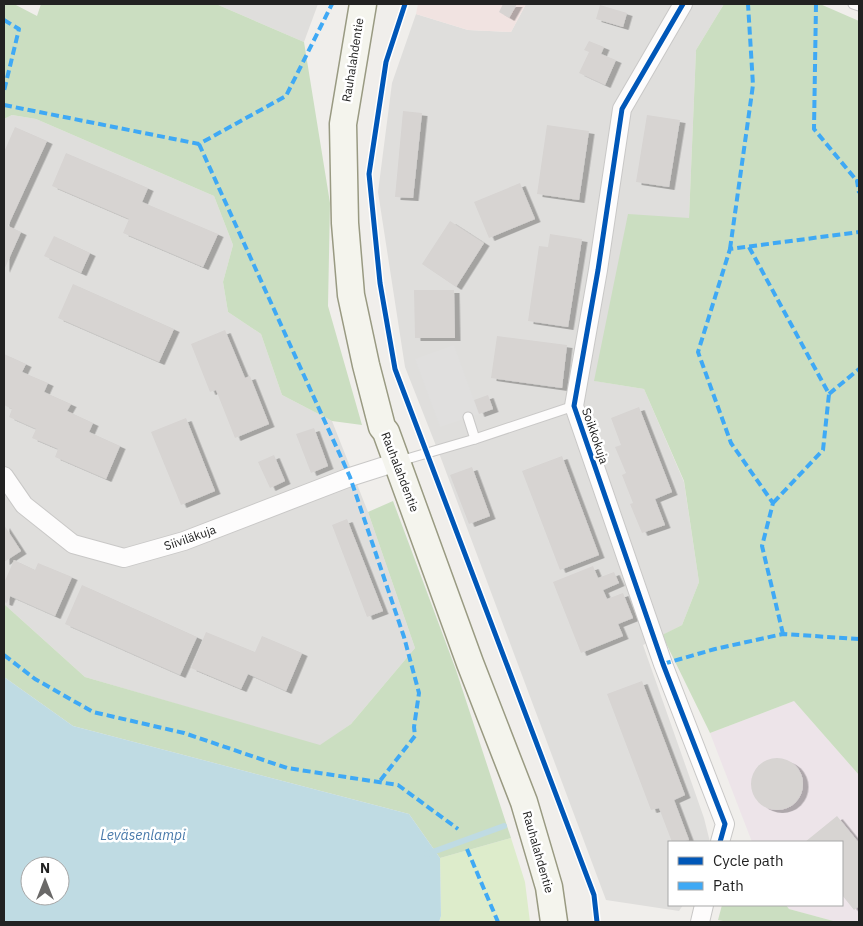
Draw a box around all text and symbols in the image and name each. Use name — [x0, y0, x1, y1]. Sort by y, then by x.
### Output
street label: Rauhalahdentie — [338, 17, 367, 103]
street label: Soikkokuja — [579, 406, 612, 466]
street label: Rauhalahdentie — [378, 430, 423, 514]
street label: Siiviläkuja — [162, 521, 218, 553]
street label: Rauhalahdentie — [520, 809, 557, 895]
water label: Leväsenlampi — [100, 826, 186, 844]
legend — [668, 841, 843, 906]
text: Cycle path — [713, 851, 784, 870]
north arrow — [20, 856, 70, 906]
text: N — [40, 859, 50, 877]
text: Path — [713, 876, 744, 895]

